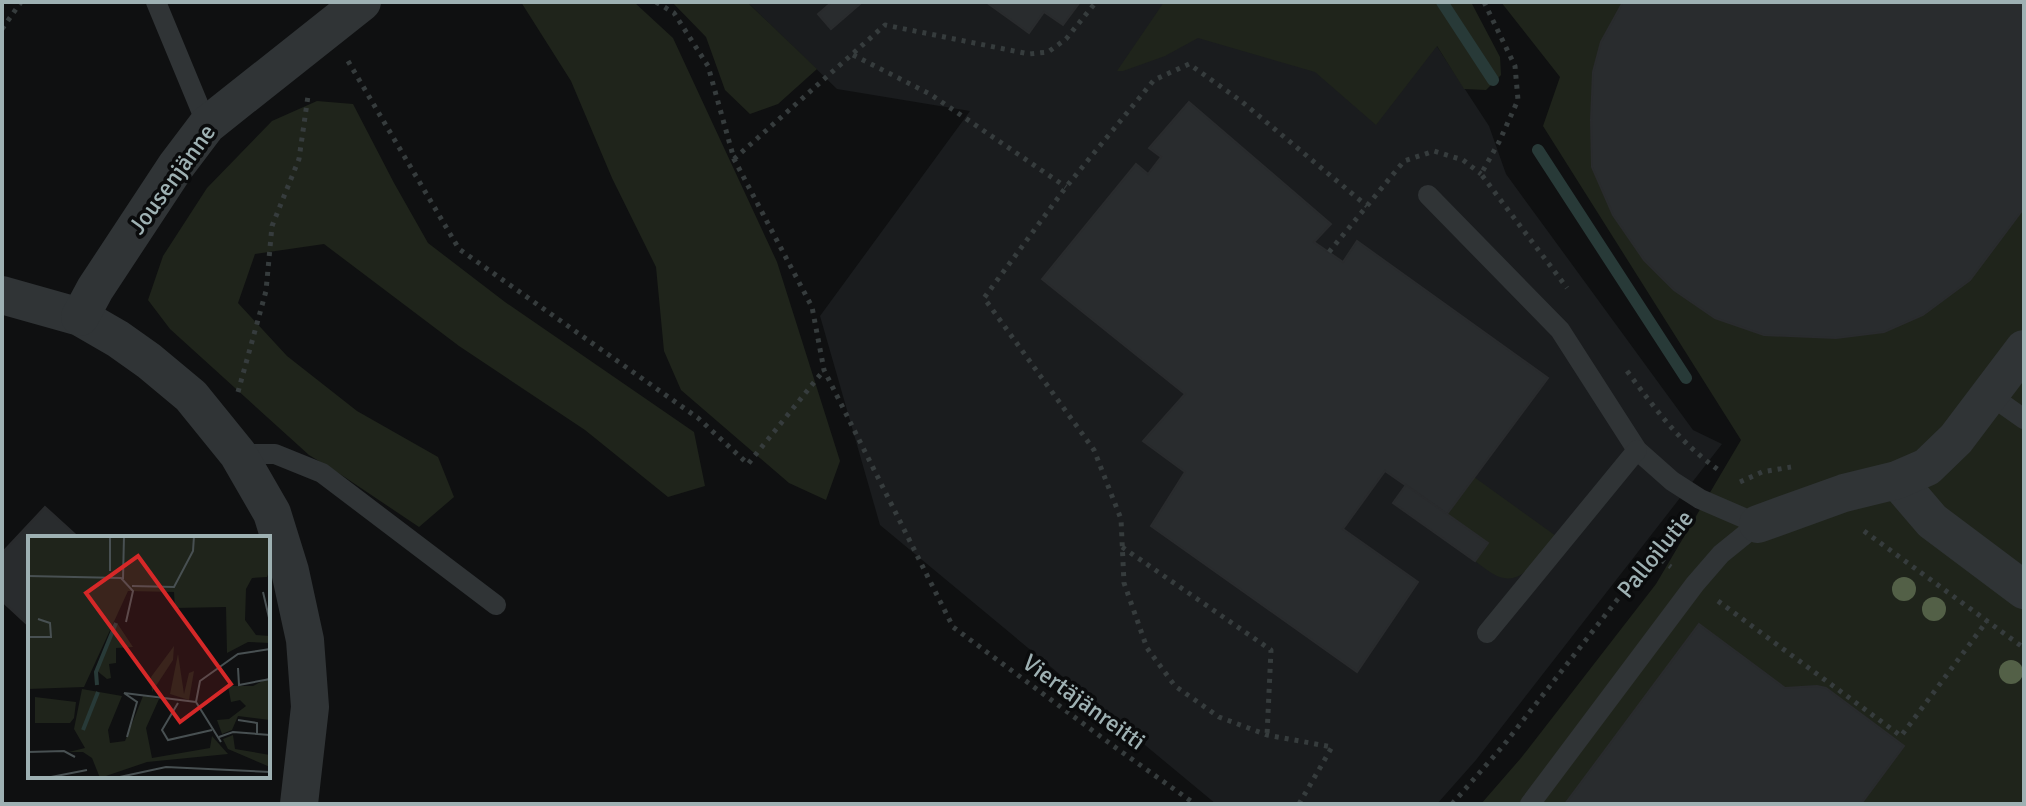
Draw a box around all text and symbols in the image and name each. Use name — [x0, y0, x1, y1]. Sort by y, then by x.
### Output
street label: Jousenjänne — [122, 118, 222, 240]
street label: Palloilutie — [1610, 504, 1700, 604]
inset map — [28, 536, 270, 778]
street label: Viertäjänreitti — [1017, 647, 1151, 757]

